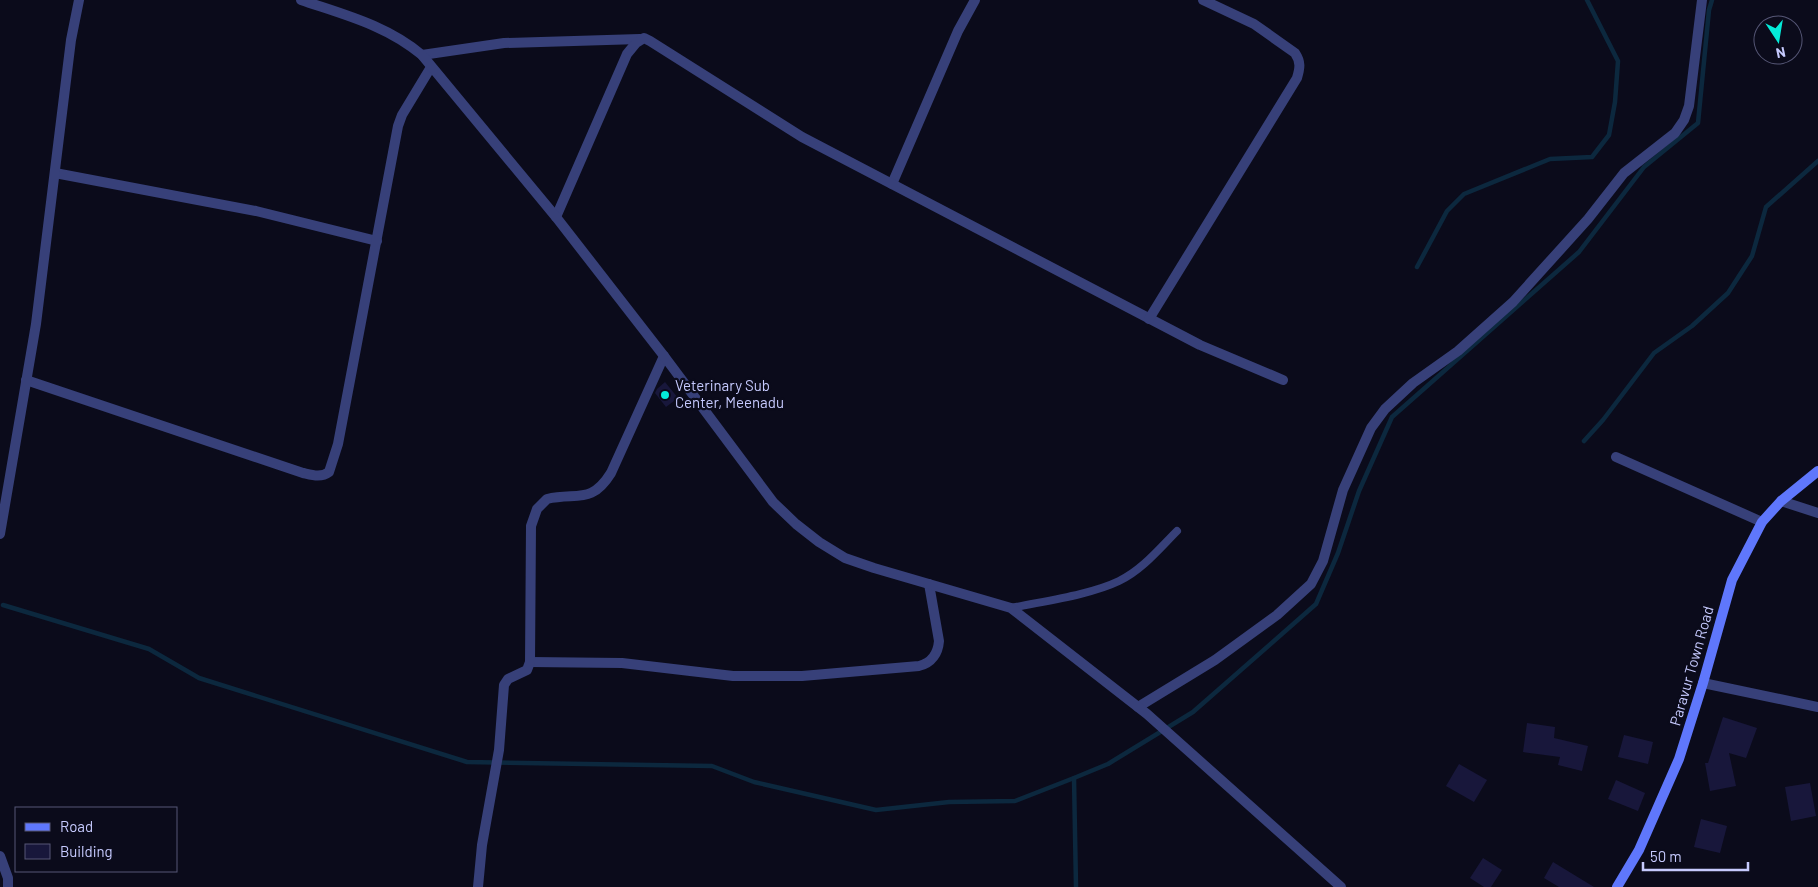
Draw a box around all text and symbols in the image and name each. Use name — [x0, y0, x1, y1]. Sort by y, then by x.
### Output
north arrow — [1753, 15, 1803, 65]
text: N — [1774, 44, 1787, 62]
place label: Veterinary Sub Center, Meenadu — [675, 376, 784, 411]
marker: Veterinary Sub Center, Meenadu — [659, 389, 671, 401]
street label: Paravur Town Road — [1665, 604, 1717, 728]
legend — [15, 807, 178, 872]
text: Road — [60, 817, 93, 835]
scale bar — [1643, 840, 1748, 872]
text: Building — [60, 842, 113, 860]
text: 50 m — [1650, 847, 1682, 865]

